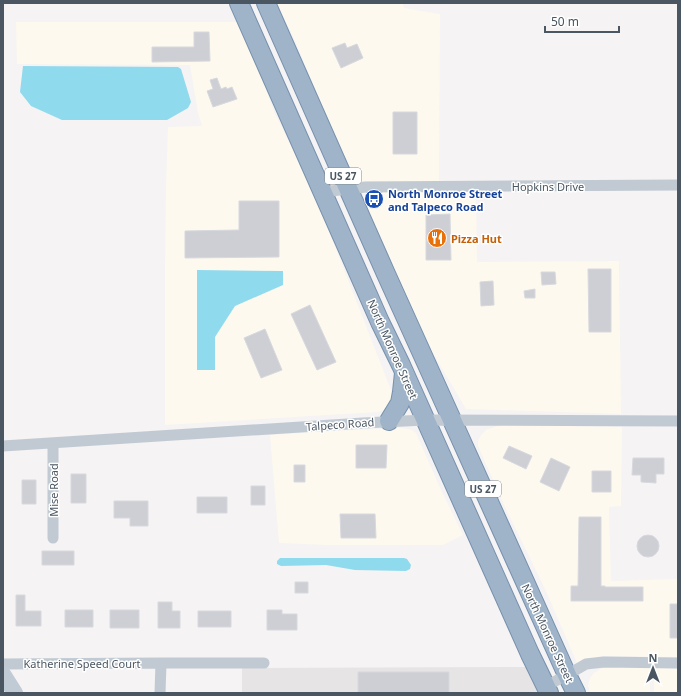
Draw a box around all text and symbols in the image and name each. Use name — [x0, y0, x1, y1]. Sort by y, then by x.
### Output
scale bar — [545, 8, 619, 34]
text: 50 m — [551, 13, 579, 30]
road number: US 27 — [325, 168, 361, 184]
street label: Hopkins Drive — [512, 179, 584, 194]
place label: North Monroe Street and Talpeco Road — [388, 186, 503, 214]
bus stop icon: North Monroe Street and Talpeco Road — [363, 188, 385, 210]
restaurant icon: Pizza Hut — [426, 227, 448, 249]
place label: Pizza Hut — [451, 231, 502, 246]
street label: North Monroe Street — [364, 297, 422, 401]
street label: Talpeco Road — [305, 414, 375, 434]
street label: Mise Road — [46, 463, 61, 517]
road number: US 27 — [465, 481, 501, 497]
street label: North Monroe Street — [519, 581, 577, 685]
north arrow — [633, 648, 673, 688]
text: N — [649, 650, 657, 665]
street label: Katherine Speed Court — [24, 656, 141, 671]

